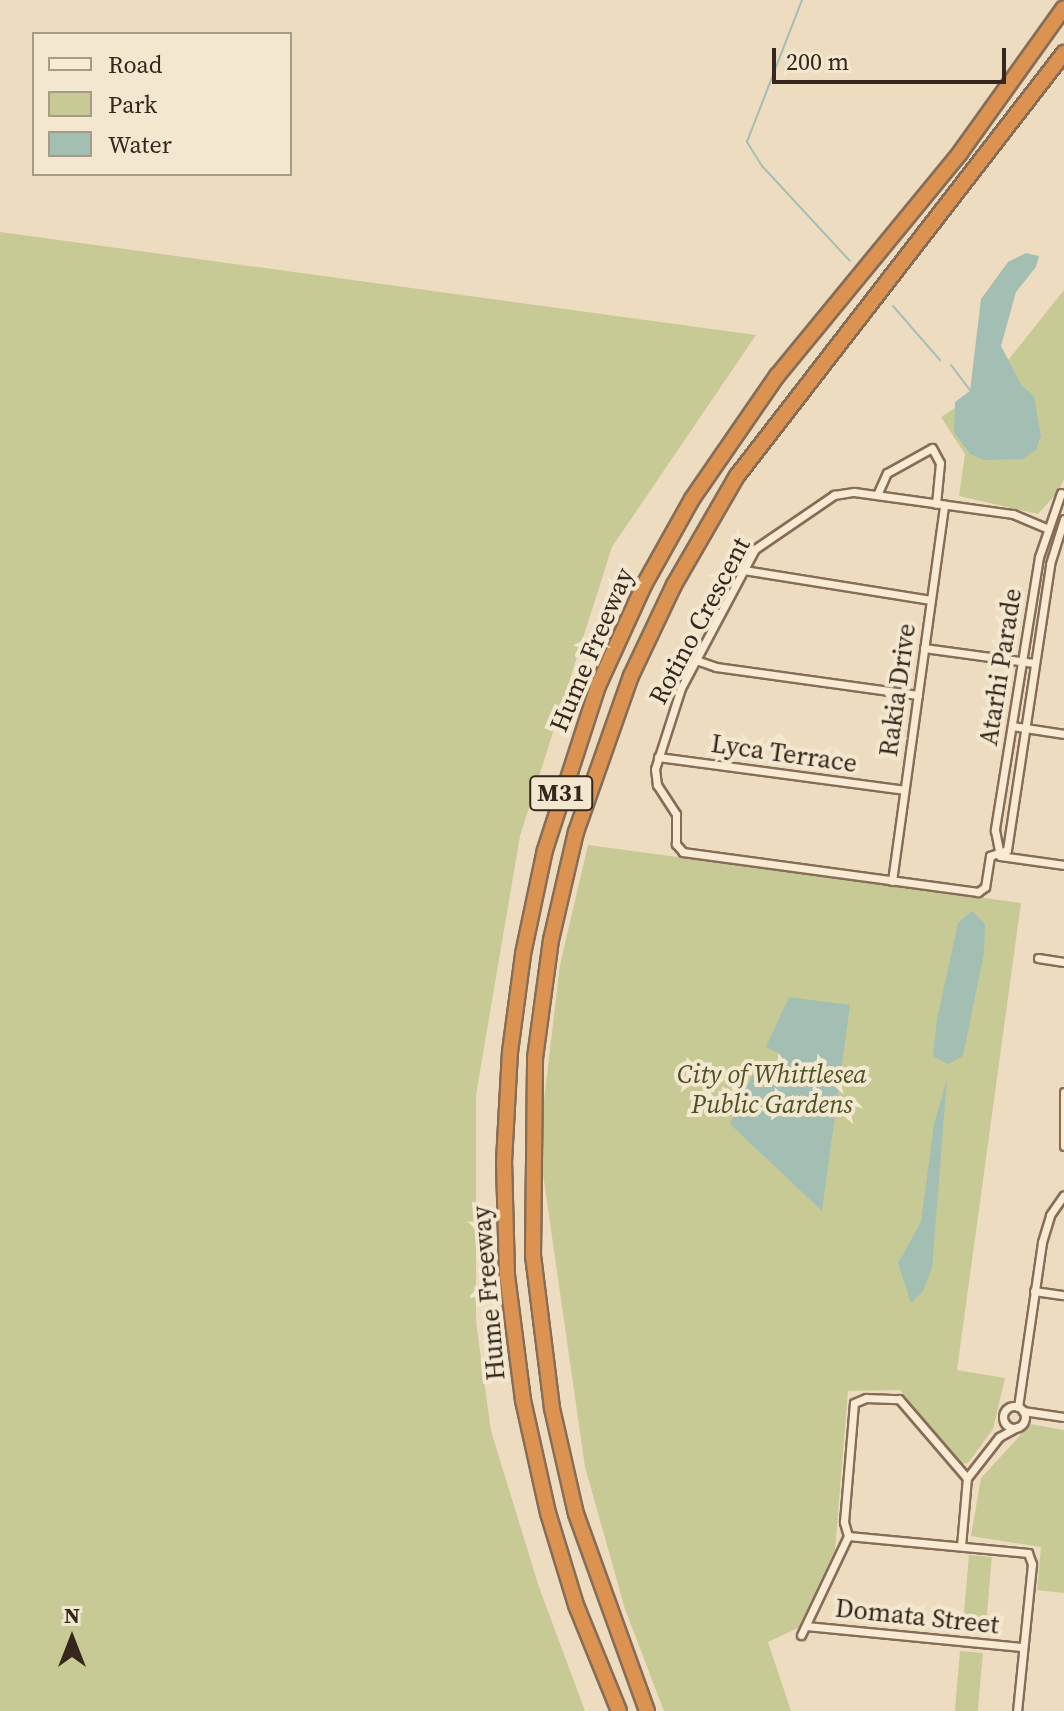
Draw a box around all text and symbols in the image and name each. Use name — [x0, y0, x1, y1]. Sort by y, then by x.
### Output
legend — [32, 32, 292, 176]
scale bar — [776, 32, 1010, 82]
text: 200 m — [786, 45, 849, 78]
text: Road — [108, 48, 162, 81]
text: Park — [108, 88, 157, 121]
text: Water — [108, 128, 172, 161]
street label: Rotino Crescent — [643, 532, 757, 710]
street label: Hume Freeway — [543, 563, 641, 737]
street label: Atarhi Parade — [973, 586, 1029, 748]
street label: Rakia Drive — [873, 621, 923, 759]
street label: Lyca Terrace — [709, 728, 859, 780]
road number: M31 — [529, 773, 593, 813]
park label: City of Whittlesea Public Gardens — [677, 1059, 867, 1120]
street label: Hume Freeway — [466, 1204, 512, 1382]
street label: Domata Street — [834, 1593, 1000, 1641]
north arrow — [32, 1599, 112, 1679]
text: N — [64, 1600, 80, 1630]

